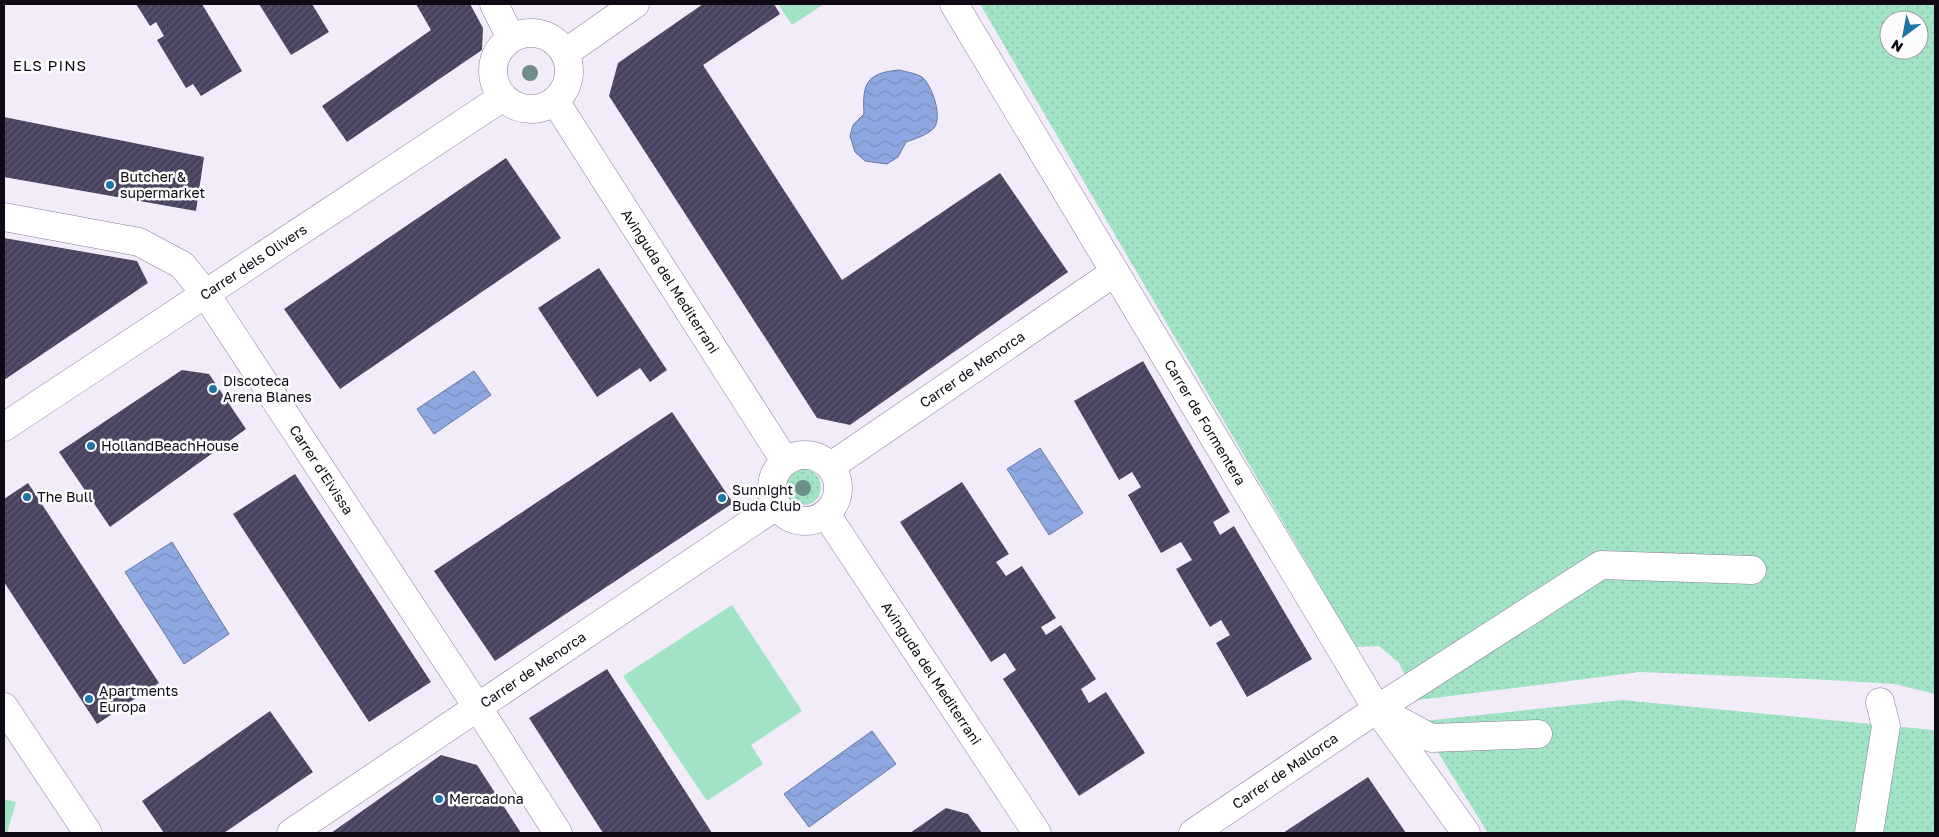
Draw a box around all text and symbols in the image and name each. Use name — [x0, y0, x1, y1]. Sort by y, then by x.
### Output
north arrow — [1879, 10, 1929, 60]
text: N — [1888, 36, 1906, 56]
district label: ELS PINS — [13, 56, 87, 74]
place label: Butcher & supermarket — [120, 168, 205, 201]
marker: Butcher & supermarket — [104, 179, 116, 191]
street label: Avinguda del Mediterrani — [618, 206, 723, 356]
street label: Carrer dels Olivers — [196, 220, 310, 303]
street label: Carrer de Menorca — [916, 327, 1028, 411]
street label: Carrer de Formentera — [1161, 356, 1250, 488]
place label: Discoteca Arena Blanes — [223, 372, 312, 405]
marker: Discoteca Arena Blanes — [207, 383, 219, 395]
street label: Carrer d'Eivissa — [286, 422, 357, 518]
place label: HollandBeachHouse — [101, 437, 239, 454]
marker: HollandBeachHouse — [85, 440, 97, 452]
place label: Sunnight Buda Club — [732, 481, 801, 514]
place label: The Bull — [37, 488, 93, 505]
marker: The Bull — [21, 491, 33, 503]
marker: Sunnight Buda Club — [716, 492, 728, 504]
street label: Avinguda del Mediterrani — [878, 598, 985, 748]
street label: Carrer de Menorca — [477, 628, 589, 711]
place label: Apartments Europa — [99, 682, 178, 715]
marker: Apartments Europa — [83, 693, 95, 705]
street label: Carrer de Mallorca — [1229, 729, 1341, 812]
place label: Mercadona — [449, 790, 524, 807]
marker: Mercadona — [433, 793, 445, 805]

